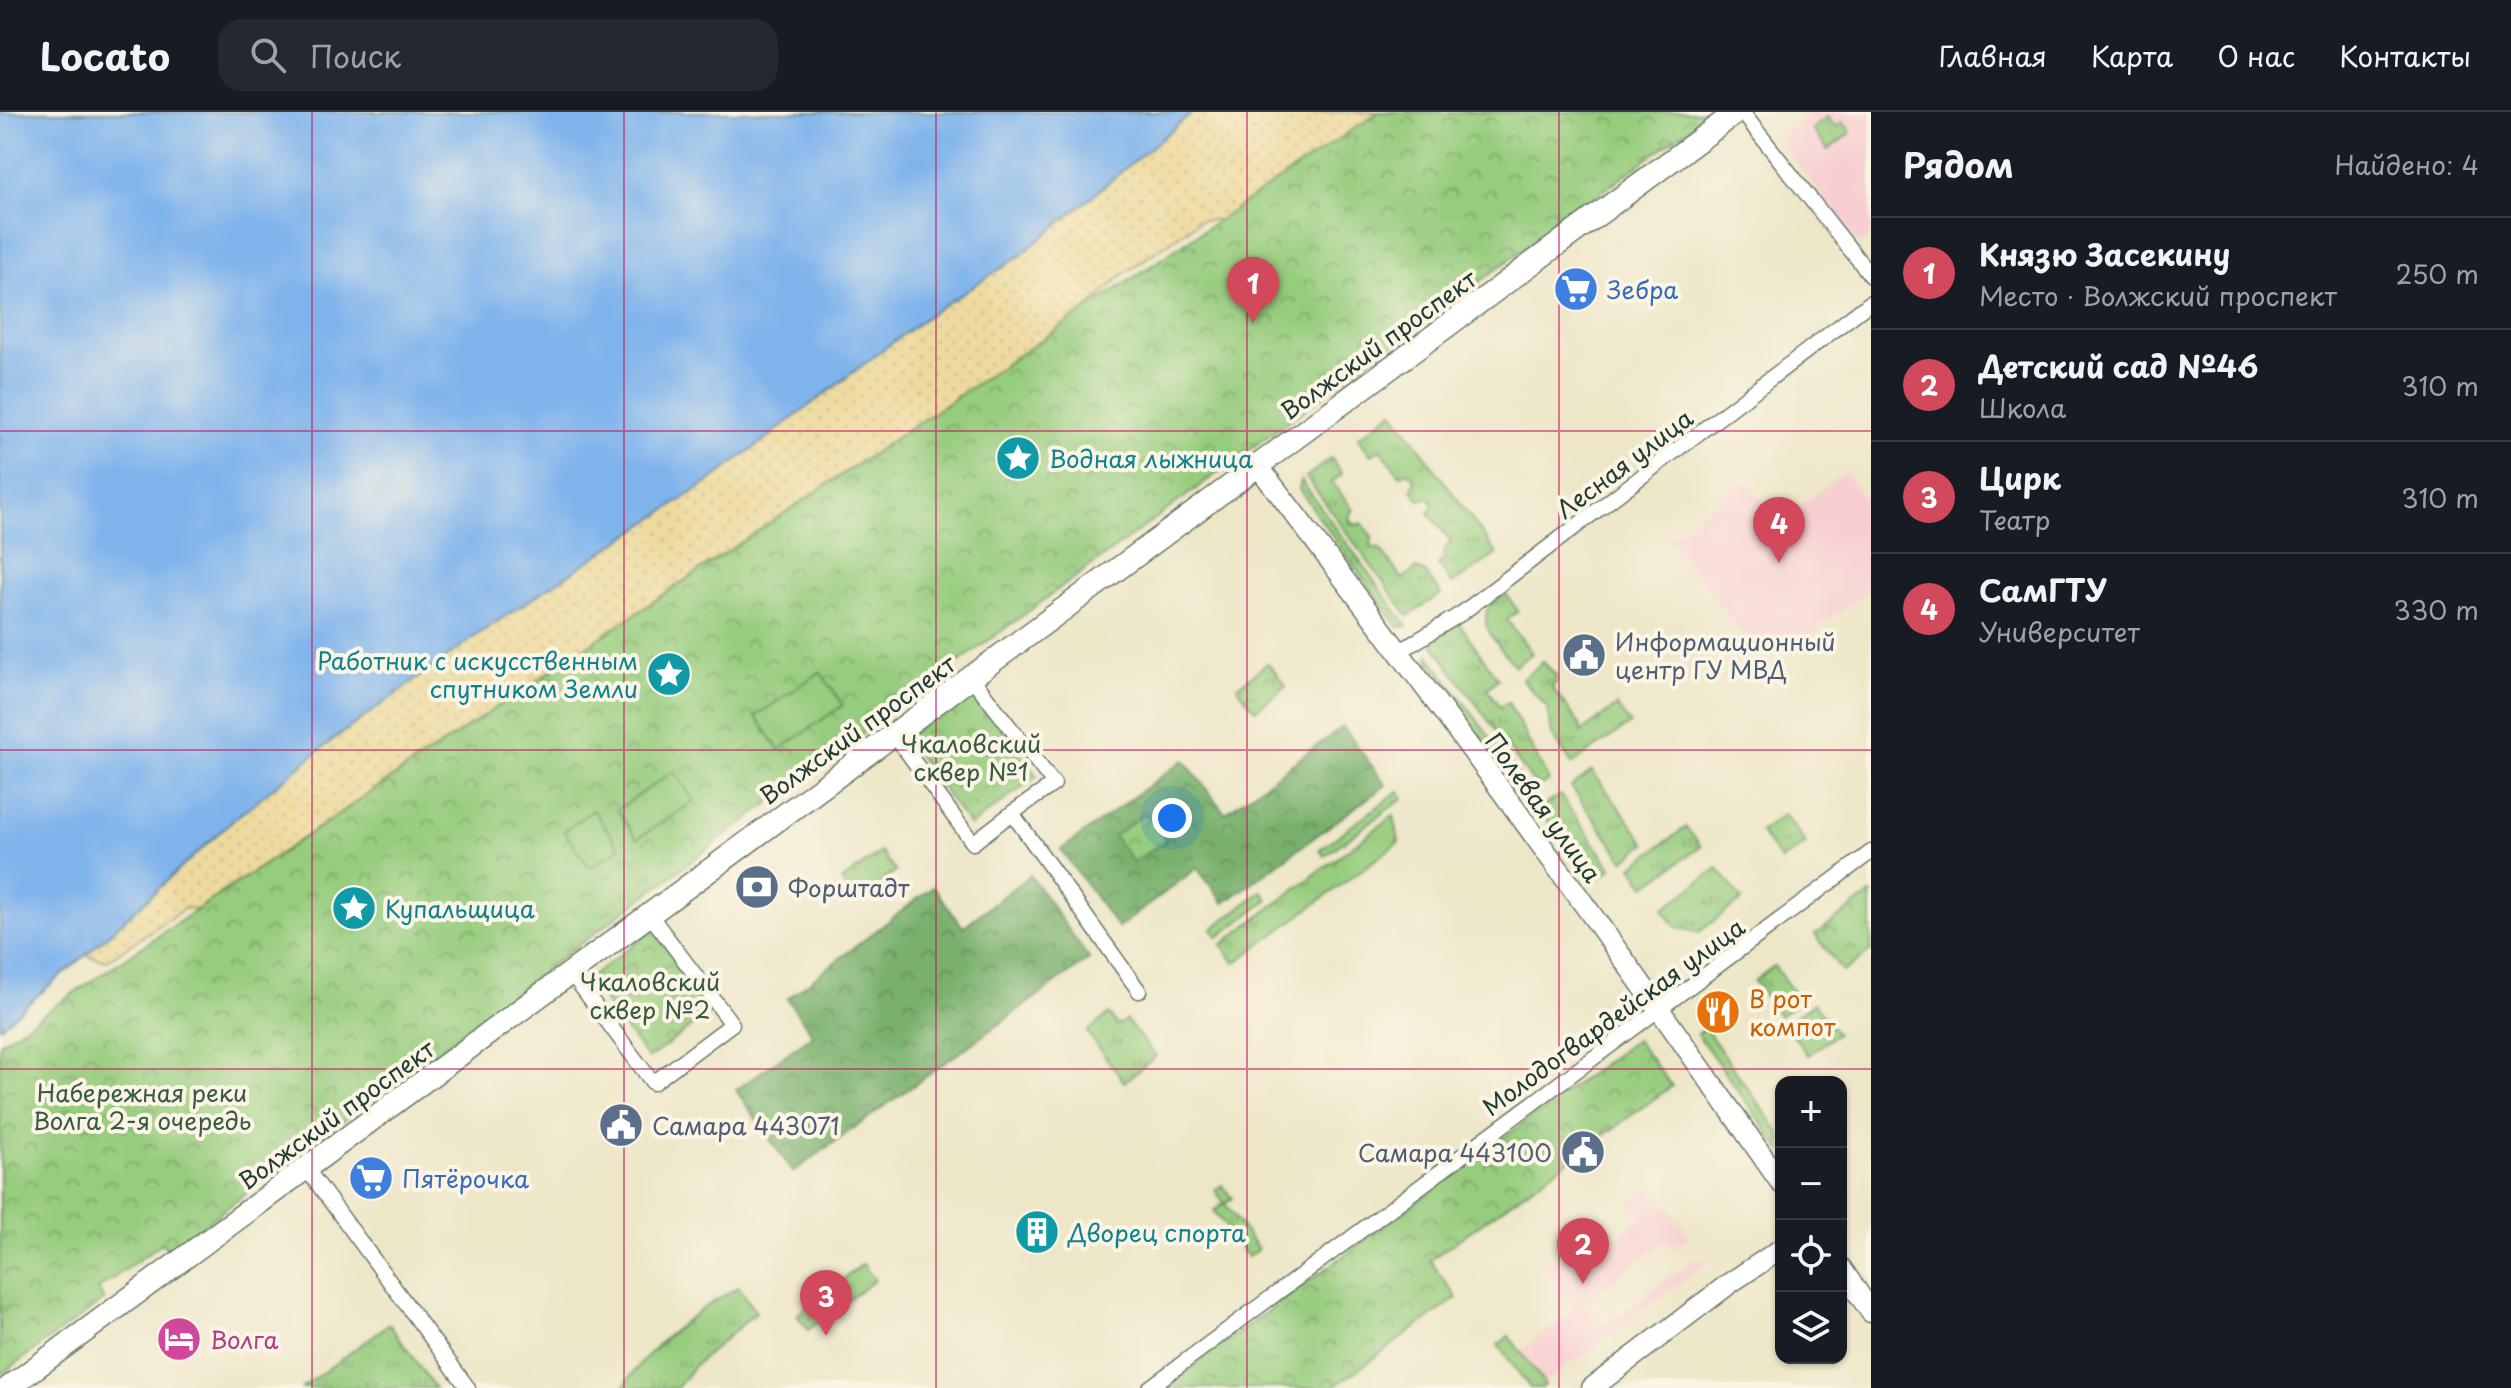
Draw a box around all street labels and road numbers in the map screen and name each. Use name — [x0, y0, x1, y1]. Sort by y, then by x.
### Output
street label: Волжский проспект — [1272, 260, 1484, 428]
street label: Лесная улица — [1548, 400, 1700, 526]
street label: Волжский проспект — [751, 645, 963, 813]
street label: Полевая улица — [1477, 725, 1611, 889]
street label: Молодогвардейская улица — [1474, 908, 1752, 1124]
street label: Волжский проспект — [230, 1030, 442, 1198]

